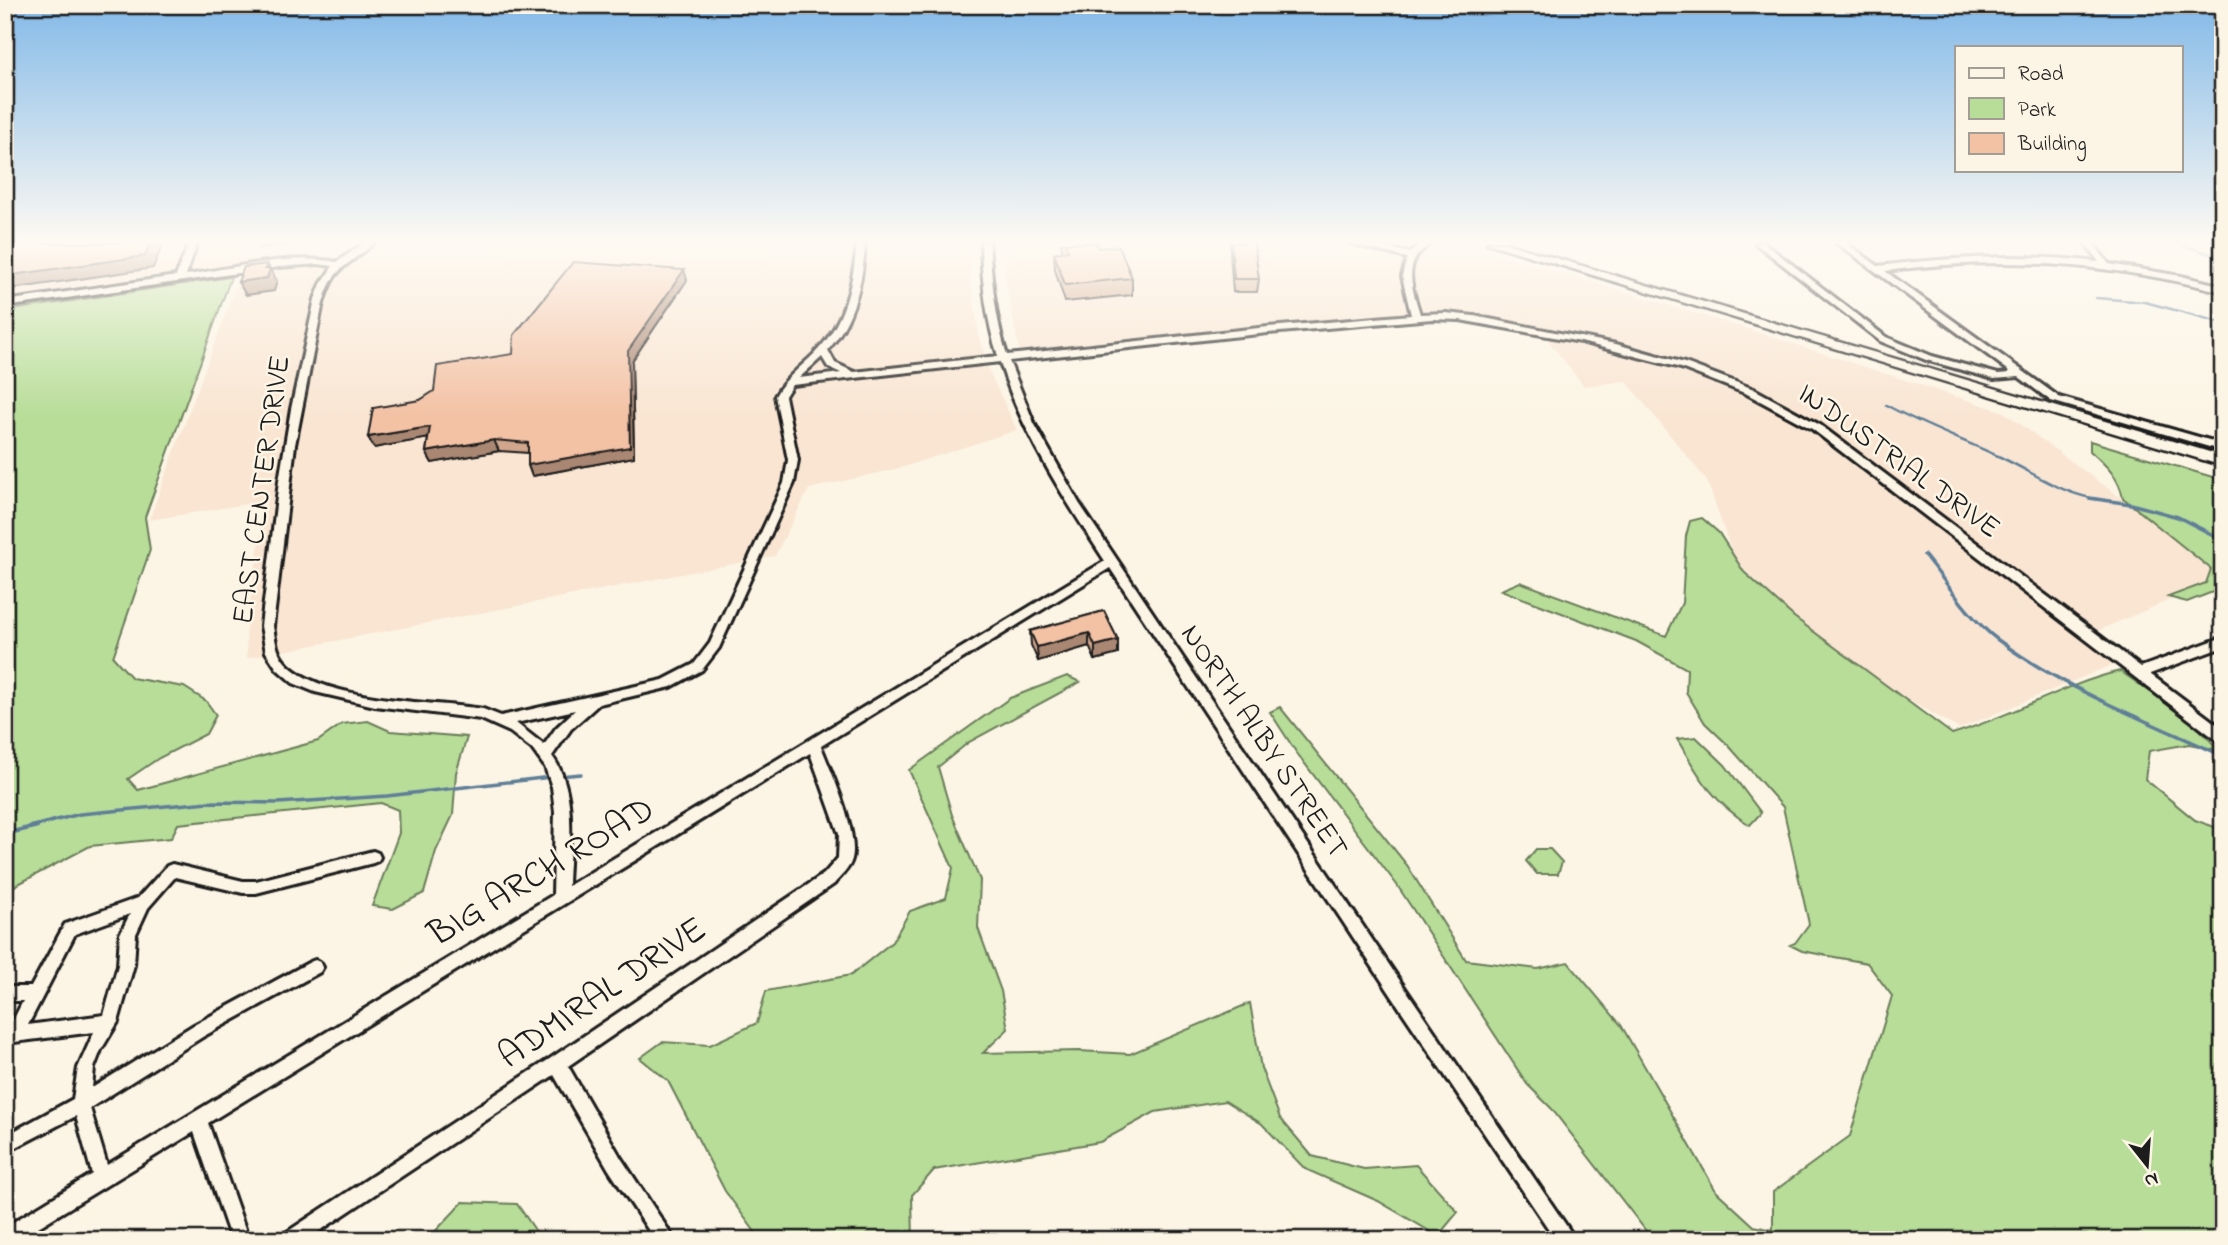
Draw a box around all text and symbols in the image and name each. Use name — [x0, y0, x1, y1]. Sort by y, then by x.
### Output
legend — [1955, 46, 2182, 172]
text: Road — [2018, 60, 2064, 90]
text: Park — [2018, 96, 2057, 126]
text: Building — [2017, 130, 2087, 162]
street label: EAST CENTER DRIVE — [222, 353, 304, 627]
street label: INDUSTRIAL DRIVE — [1787, 373, 2009, 551]
street label: NORTH ALBY STREET — [1168, 616, 1358, 868]
street label: BIG ARCH ROAD — [418, 784, 666, 963]
street label: ADMIRAL DRIVE — [488, 904, 718, 1084]
north arrow — [2112, 1130, 2182, 1200]
text: N — [2141, 1164, 2161, 1194]

